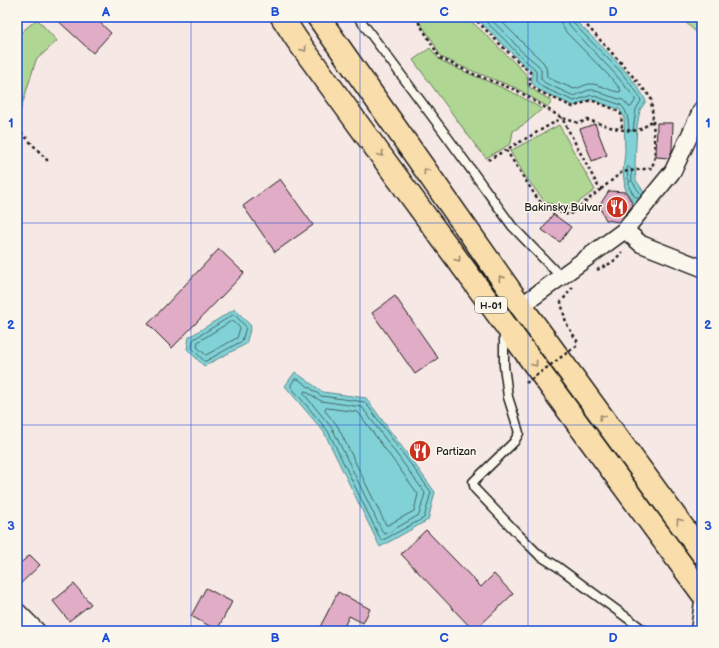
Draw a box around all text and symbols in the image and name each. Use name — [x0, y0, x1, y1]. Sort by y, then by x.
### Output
text: A — [101, 4, 110, 20]
text: B — [270, 4, 280, 20]
text: C — [439, 4, 449, 20]
text: D — [608, 4, 618, 20]
one-way arrow — [299, 45, 306, 52]
text: 1 — [8, 115, 14, 131]
text: 1 — [705, 115, 711, 131]
one-way arrow — [376, 150, 383, 157]
one-way arrow — [424, 169, 431, 176]
restaurant icon: Bakinsky Bulvar — [604, 194, 630, 220]
place label: Bakinsky Bulvar — [524, 201, 603, 214]
one-way arrow — [453, 255, 460, 262]
one-way arrow — [499, 275, 506, 282]
road number: Н-01 — [475, 297, 507, 313]
text: 2 — [7, 317, 15, 333]
text: 2 — [704, 317, 712, 333]
one-way arrow — [530, 360, 537, 367]
one-way arrow — [600, 414, 607, 421]
restaurant icon: Partizan — [407, 438, 433, 464]
place label: Partizan — [436, 445, 476, 458]
text: 3 — [7, 518, 15, 534]
text: 3 — [704, 518, 712, 534]
one-way arrow — [677, 519, 684, 526]
text: A — [101, 630, 110, 646]
text: B — [270, 630, 280, 646]
text: C — [439, 630, 449, 646]
text: D — [608, 630, 618, 646]

